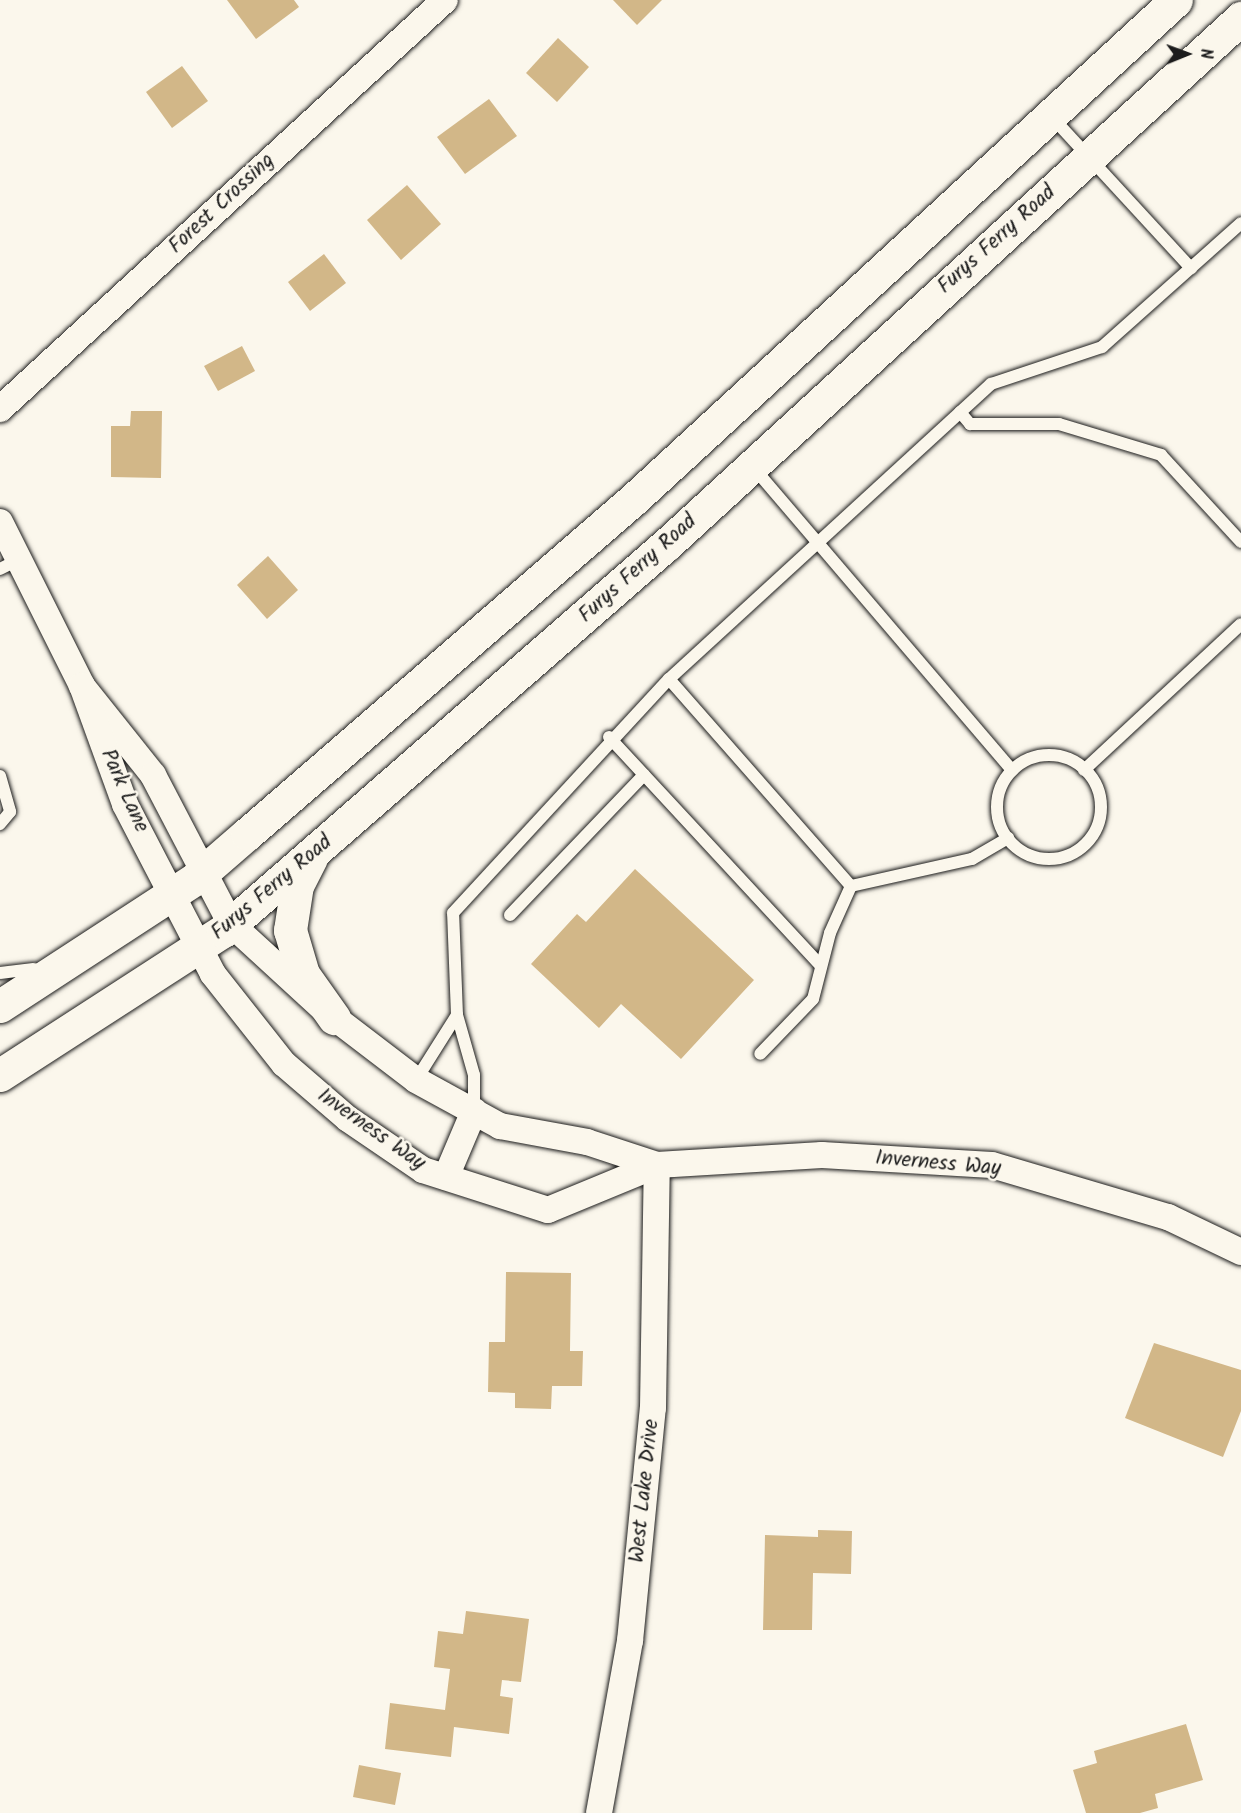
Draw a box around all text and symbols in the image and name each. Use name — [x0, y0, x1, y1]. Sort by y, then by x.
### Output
north arrow — [1157, 24, 1217, 84]
text: N — [1193, 48, 1218, 59]
street label: Forest Crossing — [164, 149, 280, 259]
street label: Furys Ferry Road — [933, 180, 1061, 300]
street label: Furys Ferry Road — [574, 509, 702, 629]
street label: Park Lane — [95, 745, 153, 837]
street label: Furys Ferry Road — [206, 830, 338, 946]
street label: Inverness Way — [312, 1084, 430, 1176]
street label: Inverness Way — [874, 1146, 1002, 1182]
street label: West Lake Drive — [625, 1418, 665, 1564]

